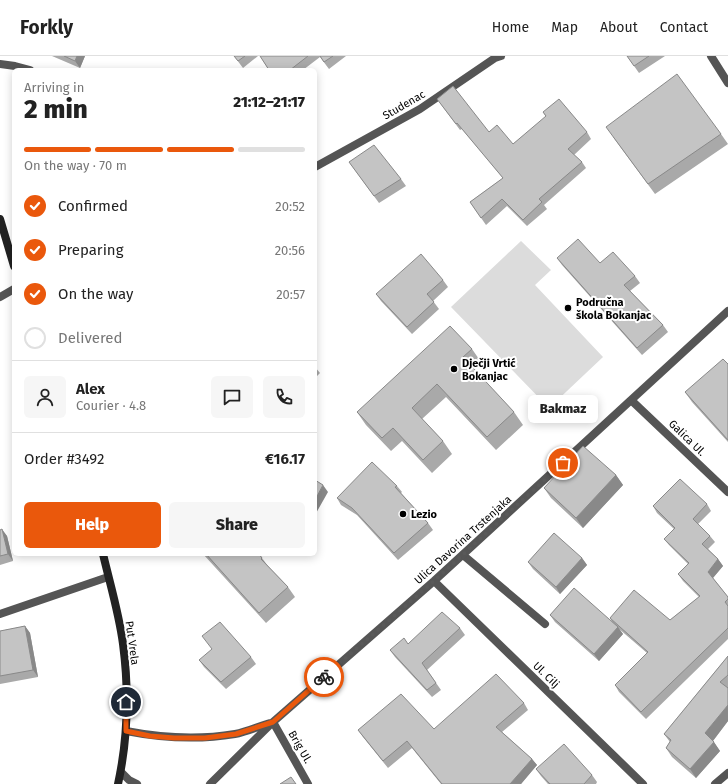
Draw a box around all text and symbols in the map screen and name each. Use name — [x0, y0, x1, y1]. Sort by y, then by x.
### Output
text: Forkly — [20, 16, 73, 39]
text: Home — [492, 19, 529, 36]
text: Map — [551, 19, 578, 36]
text: About — [600, 19, 638, 36]
text: Contact — [660, 19, 708, 36]
text: Arriving in — [24, 80, 84, 95]
street label: Studenac — [381, 88, 427, 122]
text: 21:12–21:17 — [233, 93, 305, 111]
text: 2 min — [24, 94, 88, 125]
text: On the way · 70 m — [24, 158, 127, 173]
icon: check — [24, 195, 46, 217]
text: Confirmed — [58, 197, 128, 215]
text: 20:52 — [275, 199, 305, 214]
icon: check — [24, 239, 46, 261]
text: Preparing — [58, 241, 123, 259]
text: 20:56 — [275, 243, 305, 258]
icon: check — [24, 283, 46, 305]
text: On the way — [58, 285, 133, 303]
text: 20:57 — [276, 287, 305, 302]
place label: Područna škola Bokanjac — [576, 296, 652, 322]
marker: Područna škola Bokanjac — [563, 303, 573, 313]
text: Delivered — [58, 329, 122, 347]
place label: Dječji Vrtić Bokanjac — [462, 357, 516, 383]
marker: Dječji Vrtić Bokanjac — [449, 364, 459, 374]
button: person — [24, 376, 66, 418]
button: chat — [211, 376, 253, 418]
button: phone — [263, 376, 305, 418]
text: Alex — [76, 380, 105, 398]
callout: Bakmaz — [528, 395, 598, 423]
text: Courier · 4.8 — [76, 398, 146, 413]
text: Bakmaz — [540, 401, 586, 416]
street label: Galica Ul. — [666, 417, 708, 459]
pin — [546, 446, 580, 480]
text: Order #3492 — [24, 450, 104, 468]
text: €16.17 — [265, 450, 305, 468]
icon: bag — [552, 452, 574, 474]
street label: Ulica Davorina Trstenjaka — [412, 493, 514, 587]
button: Help — [24, 502, 161, 548]
button: Share — [169, 502, 305, 548]
place label: Lezio — [411, 508, 437, 521]
marker: Lezio — [398, 509, 408, 519]
street label: Put Vrela — [122, 620, 142, 666]
courier — [304, 657, 344, 697]
street label: Ul. Cilj — [530, 659, 562, 691]
icon: bike — [313, 666, 335, 688]
pin — [109, 685, 143, 719]
icon: home — [115, 691, 137, 713]
street label: Brig Ul. — [285, 728, 315, 766]

